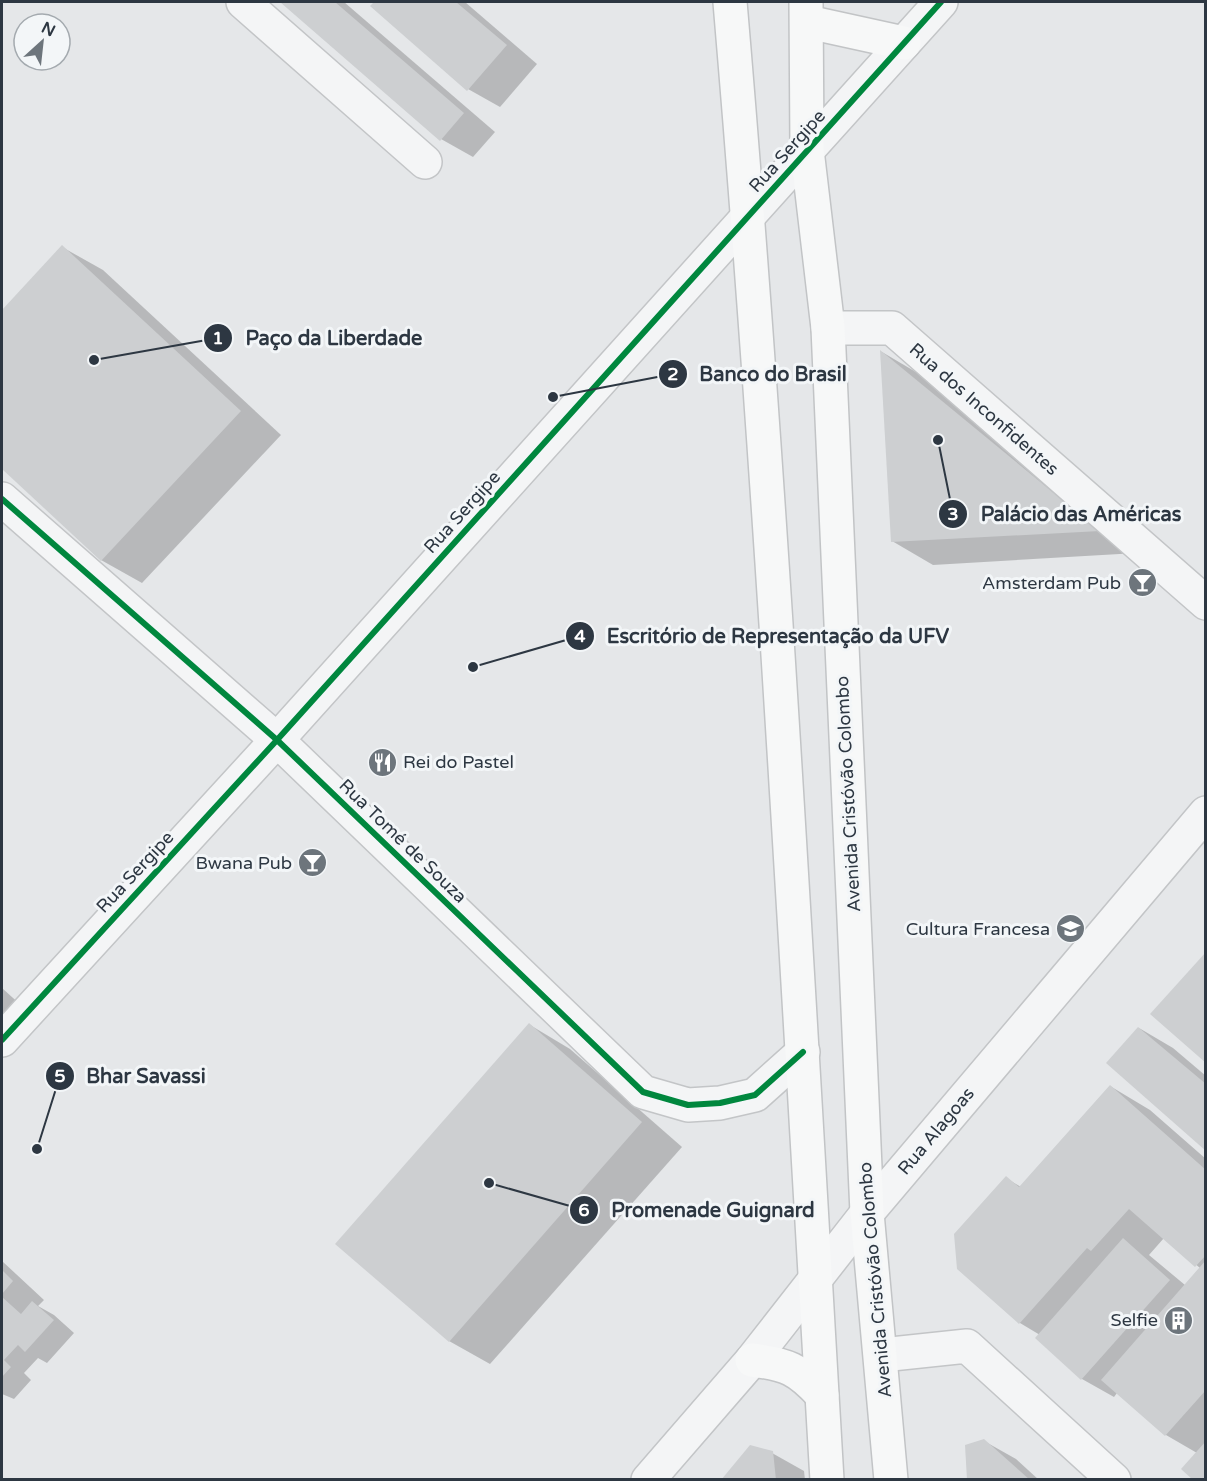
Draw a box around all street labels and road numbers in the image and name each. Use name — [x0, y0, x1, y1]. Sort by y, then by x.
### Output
street label: Rua Sergipe — [744, 105, 830, 197]
street label: Rua dos Inconfidentes — [905, 338, 1063, 480]
street label: Rua Sergipe — [419, 466, 505, 558]
street label: Avenida Cristóvão Colombo — [831, 675, 865, 913]
street label: Rua Tomé de Souza — [335, 774, 471, 908]
street label: Rua Sergipe — [92, 827, 178, 917]
street label: Rua Alagoas — [893, 1083, 979, 1179]
street label: Avenida Cristóvão Colombo — [854, 1161, 896, 1399]

